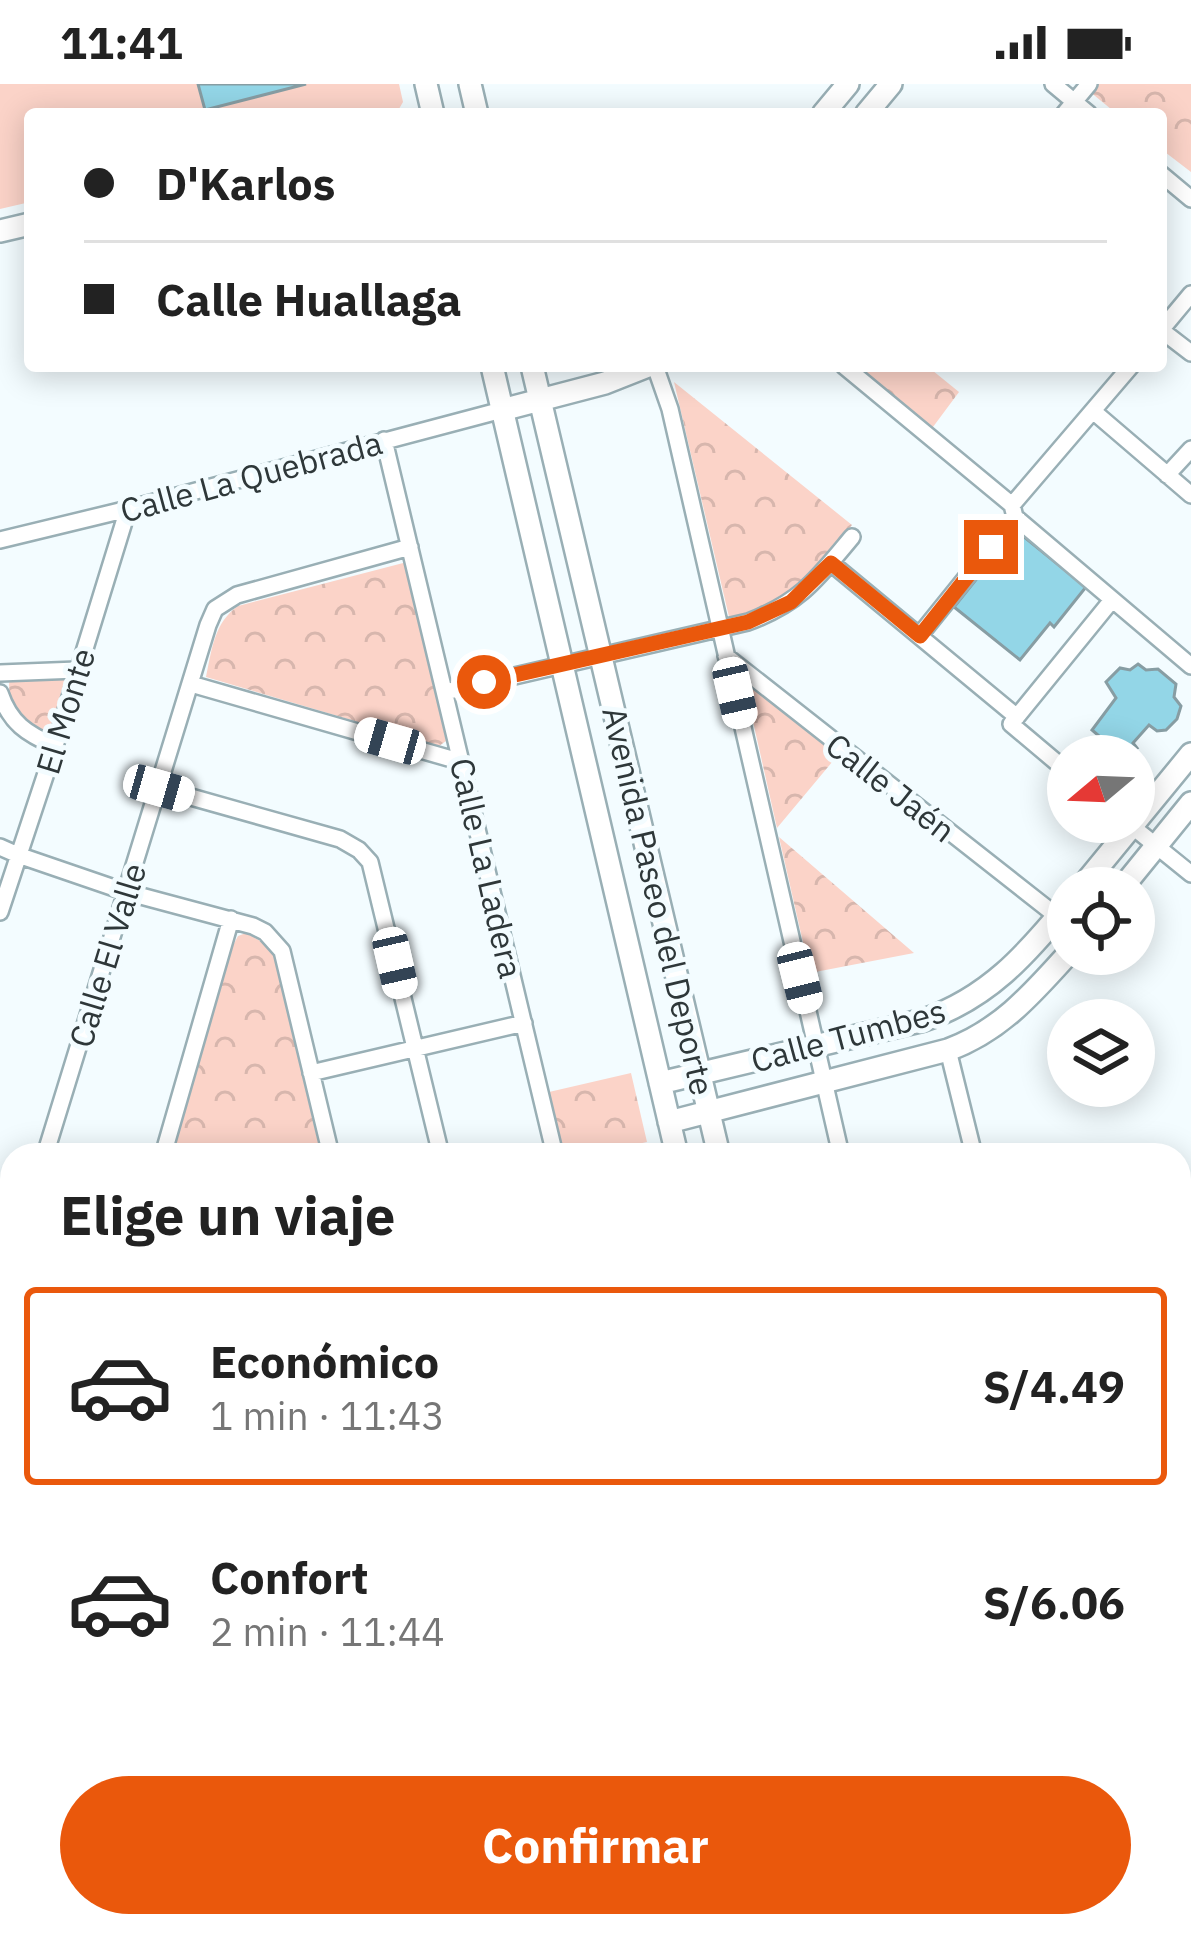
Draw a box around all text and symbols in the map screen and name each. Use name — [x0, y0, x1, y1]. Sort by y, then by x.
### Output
text: 11:41 — [60, 13, 183, 71]
text: D'Karlos — [156, 154, 335, 212]
text: Calle Huallaga — [156, 270, 462, 328]
street label: Calle La Quebrada — [115, 420, 387, 532]
route end — [964, 520, 1018, 574]
street label: El Monte — [25, 643, 105, 779]
car — [709, 654, 761, 732]
route start — [457, 655, 511, 709]
street label: Avenida Paseo del Deporte — [593, 702, 725, 1100]
car — [350, 714, 430, 768]
street label: Calle Jaén — [817, 723, 965, 851]
north arrow — [1047, 735, 1155, 843]
map controls — [1047, 735, 1155, 1107]
street label: Calle La Ladera — [441, 754, 533, 982]
car — [119, 761, 199, 815]
street label: Calle El Valle — [59, 858, 155, 1052]
button: locate — [1047, 867, 1155, 975]
car — [369, 924, 421, 1002]
car — [774, 939, 826, 1017]
street label: Calle Tumbes — [746, 988, 950, 1082]
button: layers — [1047, 999, 1155, 1107]
text: Elige un viaje — [60, 1180, 395, 1250]
icon: car — [66, 1332, 174, 1440]
text: Económico — [210, 1332, 439, 1390]
text: S/4.49 — [983, 1357, 1125, 1415]
text: 1 min · 11:43 — [210, 1390, 445, 1441]
icon: car — [66, 1548, 174, 1656]
text: Confort — [210, 1548, 369, 1606]
text: S/6.06 — [983, 1573, 1125, 1631]
text: 2 min · 11:44 — [210, 1606, 445, 1657]
button: Confirmar — [60, 1776, 1131, 1914]

